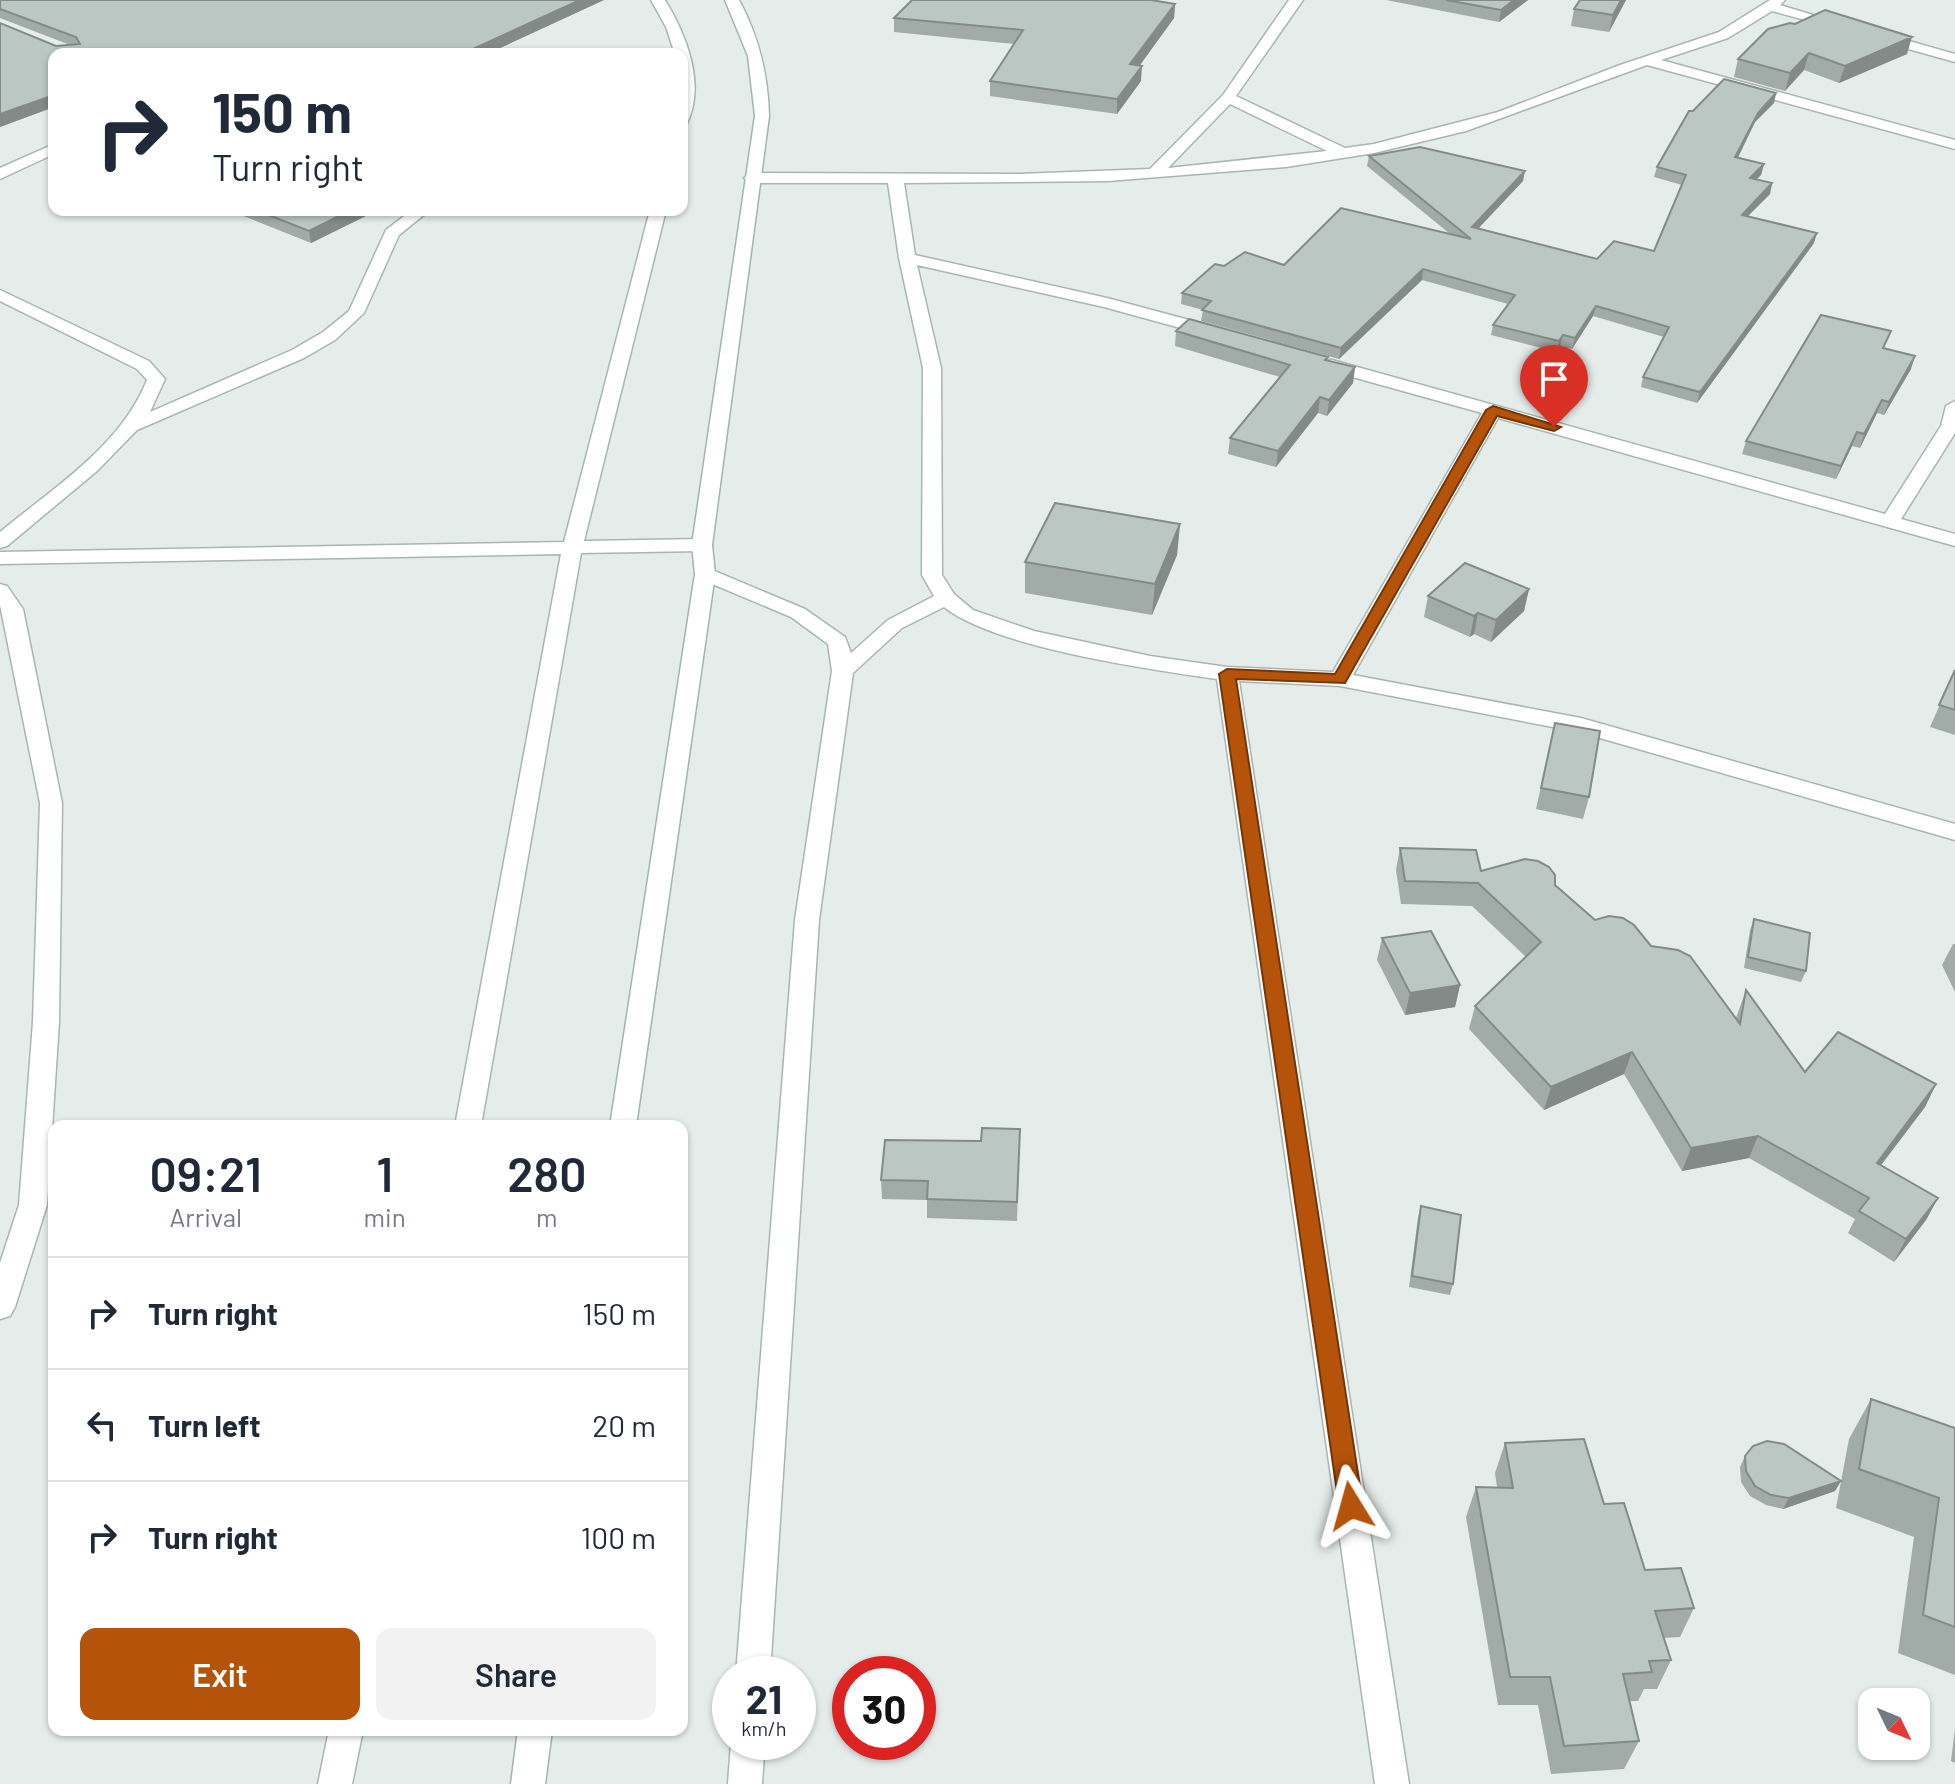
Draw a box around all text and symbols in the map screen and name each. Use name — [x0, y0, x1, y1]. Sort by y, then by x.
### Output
text: 150 m — [212, 77, 352, 144]
icon: right — [80, 80, 184, 184]
text: Turn right — [212, 145, 364, 188]
pin — [1520, 345, 1588, 427]
icon: arrive — [1532, 357, 1576, 401]
text: 09:21 — [149, 1144, 262, 1202]
text: 1 — [376, 1144, 393, 1202]
text: 280 — [507, 1144, 586, 1202]
text: Arrival — [169, 1201, 242, 1232]
text: min — [364, 1201, 406, 1232]
text: m — [536, 1201, 558, 1232]
icon: right — [80, 1291, 124, 1335]
text: Turn right — [148, 1295, 278, 1331]
text: 150 m — [582, 1295, 656, 1331]
icon: left — [80, 1403, 124, 1447]
text: Turn left — [148, 1407, 261, 1443]
text: 20 m — [592, 1407, 656, 1443]
position arrow — [1309, 1464, 1393, 1548]
icon: right — [80, 1515, 124, 1559]
text: Turn right — [148, 1519, 278, 1555]
text: 100 m — [581, 1519, 656, 1555]
button: Exit — [80, 1628, 360, 1720]
button: Share — [376, 1628, 656, 1720]
speed limit sign: 30 — [832, 1656, 936, 1760]
text: 21 — [746, 1674, 782, 1722]
north arrow — [1858, 1688, 1930, 1760]
map controls — [1858, 1688, 1930, 1760]
text: km/h — [741, 1716, 787, 1740]

